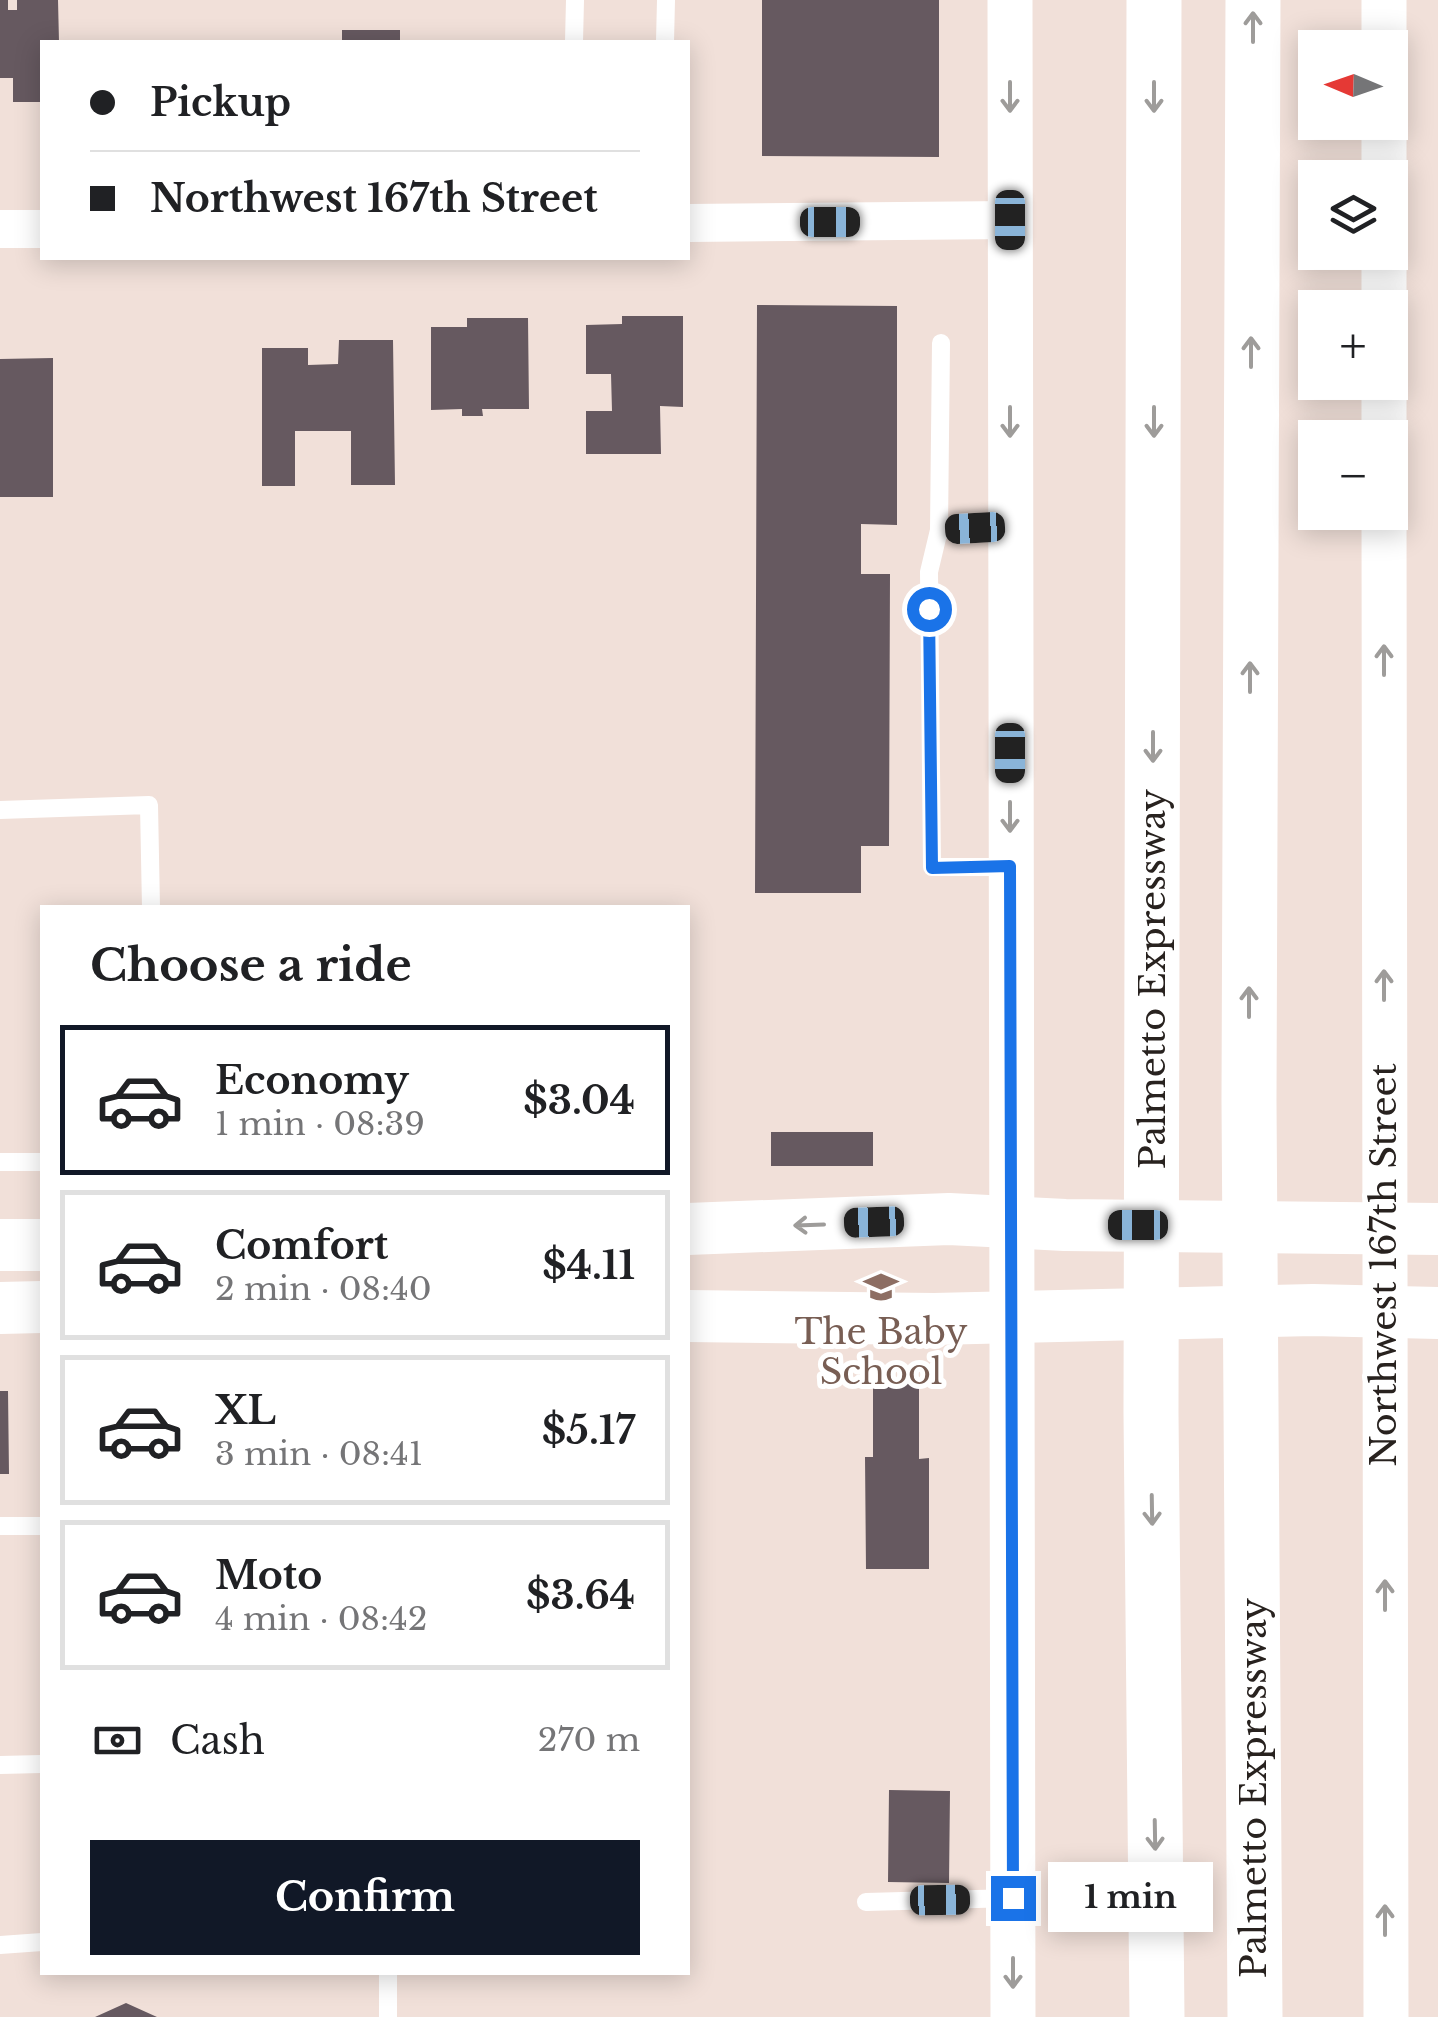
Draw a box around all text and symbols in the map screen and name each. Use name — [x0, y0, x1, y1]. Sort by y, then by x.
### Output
one-way arrow — [1244, 12, 1262, 44]
north arrow — [1298, 30, 1408, 140]
map controls — [1298, 30, 1408, 530]
text: Pickup — [150, 79, 291, 126]
one-way arrow — [1000, 80, 1020, 113]
one-way arrow — [1144, 80, 1164, 113]
button: layers — [1298, 160, 1408, 270]
text: Northwest 167th Street — [150, 175, 598, 222]
car — [995, 190, 1025, 250]
car — [800, 207, 860, 237]
button: + — [1298, 290, 1408, 400]
one-way arrow — [1242, 337, 1261, 369]
one-way arrow — [1000, 406, 1020, 438]
one-way arrow — [1144, 406, 1164, 438]
button: − — [1298, 420, 1408, 530]
car — [944, 511, 1006, 545]
route start — [907, 587, 952, 632]
one-way arrow — [1374, 645, 1394, 678]
one-way arrow — [1240, 662, 1260, 694]
car — [995, 723, 1025, 783]
one-way arrow — [1144, 730, 1162, 763]
street label: Palmetto Expressway — [1131, 789, 1174, 1169]
one-way arrow — [1000, 800, 1020, 833]
text: Choose a ride — [90, 937, 412, 993]
one-way arrow — [1374, 970, 1394, 1002]
one-way arrow — [1240, 987, 1258, 1020]
icon: car — [95, 1055, 185, 1145]
text: Economy — [215, 1057, 409, 1104]
street label: Northwest 167th Street — [1362, 1063, 1405, 1467]
text: $3.04 — [523, 1077, 635, 1124]
text: 1 min · 08:39 — [215, 1104, 425, 1144]
car — [843, 1206, 905, 1238]
car — [1108, 1210, 1168, 1240]
one-way arrow — [793, 1215, 825, 1234]
icon: car — [95, 1220, 185, 1310]
text: Comfort — [215, 1222, 388, 1269]
text: $4.11 — [542, 1242, 635, 1289]
school or university icon: The Baby School — [862, 1268, 900, 1306]
text: 2 min · 08:40 — [215, 1269, 432, 1309]
place label: The Baby School — [794, 1310, 968, 1393]
icon: car — [95, 1385, 185, 1475]
text: XL — [215, 1387, 276, 1434]
text: $5.17 — [542, 1407, 635, 1454]
text: 3 min · 08:41 — [215, 1434, 423, 1474]
one-way arrow — [1142, 1494, 1161, 1526]
icon: car — [95, 1550, 185, 1640]
text: Moto — [215, 1552, 322, 1599]
text: $3.64 — [526, 1572, 635, 1619]
one-way arrow — [1376, 1579, 1394, 1612]
street label: Palmetto Expressway — [1232, 1598, 1275, 1978]
text: 4 min · 08:42 — [215, 1599, 427, 1639]
icon: cash — [90, 1713, 145, 1768]
text: Cash — [170, 1717, 265, 1764]
text: 270 m — [538, 1720, 640, 1760]
one-way arrow — [1146, 1818, 1164, 1851]
button: Confirm — [90, 1840, 640, 1955]
callout: 1 min — [1048, 1863, 1213, 1933]
route end — [991, 1876, 1036, 1921]
text: 1 min — [1084, 1877, 1177, 1917]
car — [910, 1884, 970, 1916]
one-way arrow — [1376, 1904, 1394, 1936]
one-way arrow — [1004, 1956, 1022, 1989]

